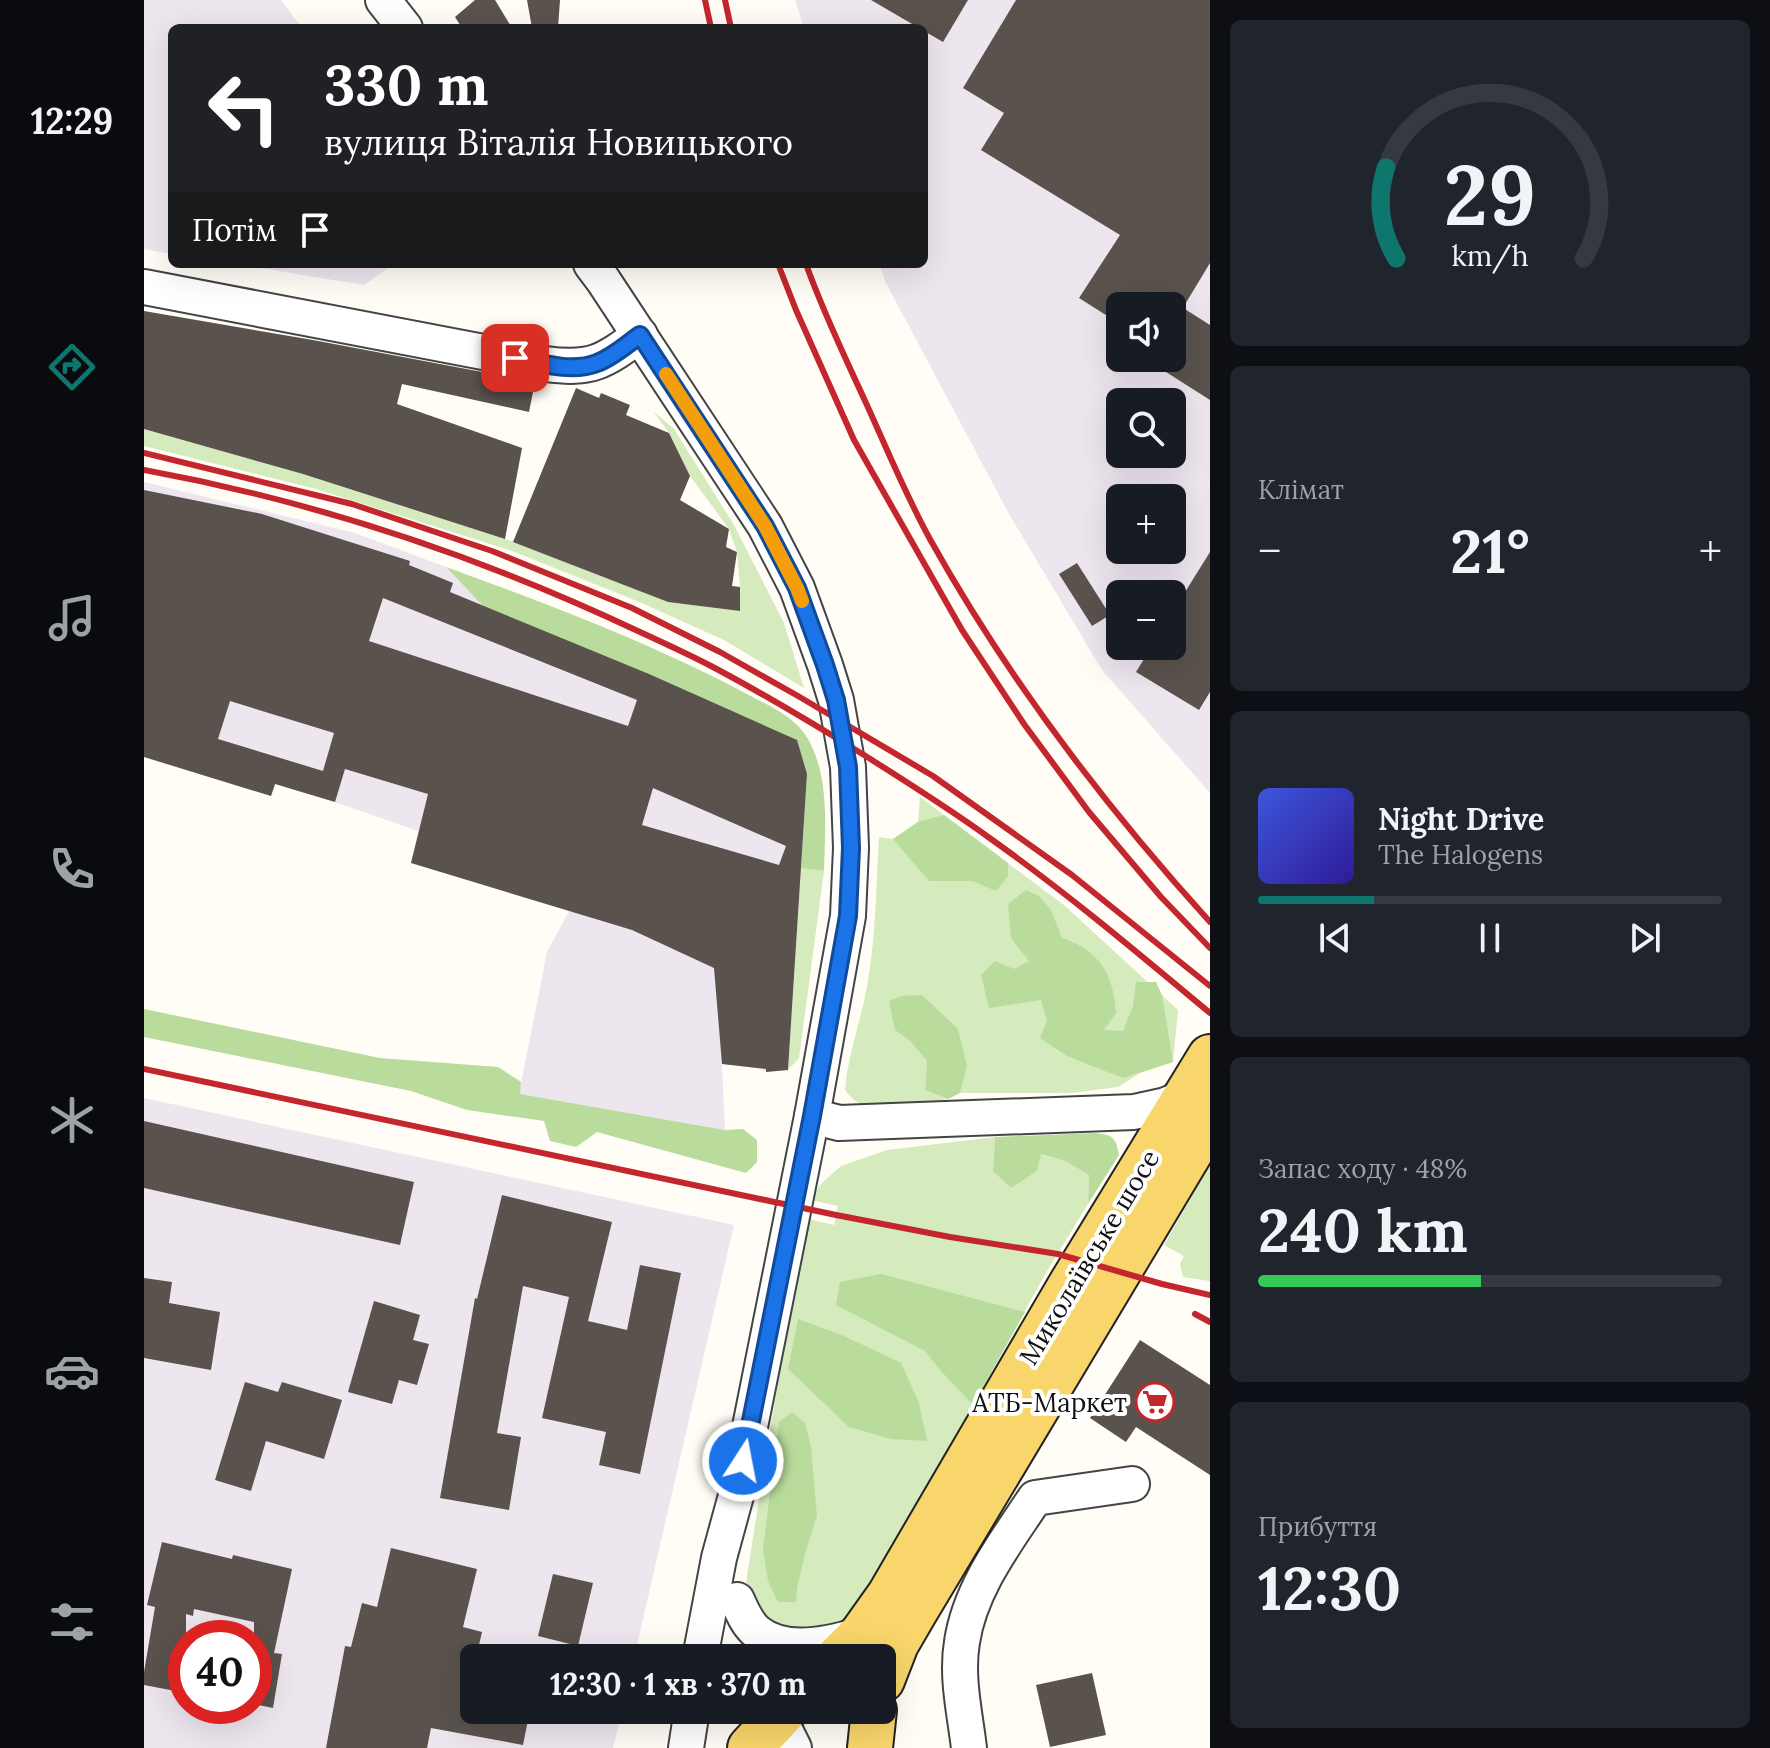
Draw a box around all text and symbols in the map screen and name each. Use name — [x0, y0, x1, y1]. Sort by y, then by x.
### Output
text: 330 m — [324, 49, 489, 120]
icon: left — [192, 56, 296, 160]
text: 12:29 — [31, 98, 113, 144]
text: вулиця Віталія Новицького — [324, 119, 793, 165]
text: 29 — [1444, 140, 1536, 247]
icon: arrive — [293, 208, 337, 252]
text: Потім — [192, 211, 277, 249]
text: km/h — [1451, 237, 1529, 274]
map controls — [1106, 292, 1186, 660]
button: sound — [1106, 292, 1186, 372]
pin — [481, 324, 549, 392]
icon: arrive — [493, 336, 537, 380]
icon: directions — [44, 339, 100, 395]
button: search — [1106, 388, 1186, 468]
text: Клімат — [1258, 473, 1344, 506]
button: + — [1106, 484, 1186, 564]
text: 21° — [1450, 513, 1530, 589]
text: − — [1258, 523, 1281, 579]
text: + — [1699, 523, 1722, 579]
button: − — [1106, 580, 1186, 660]
icon: music — [44, 590, 100, 646]
text: Night Drive — [1378, 800, 1544, 838]
text: The Halogens — [1378, 838, 1543, 871]
icon: phone — [44, 841, 100, 897]
icon: previous — [1313, 916, 1357, 960]
icon: pause — [1468, 916, 1512, 960]
icon: next — [1623, 916, 1667, 960]
icon: climate — [44, 1092, 100, 1148]
street label: Миколаївське шосе — [1012, 1143, 1166, 1371]
text: Запас ходу · 48% — [1258, 1152, 1467, 1185]
text: 240 km — [1258, 1192, 1468, 1268]
icon: car — [44, 1343, 100, 1399]
supermarket icon: АТБ-Маркет — [1134, 1381, 1176, 1423]
place label: АТБ-Маркет — [971, 1386, 1127, 1419]
position arrow — [701, 1419, 785, 1503]
text: Прибуття — [1258, 1510, 1377, 1543]
text: 12:30 — [1258, 1550, 1401, 1626]
icon: filters — [44, 1594, 100, 1650]
speed limit sign: 40 — [168, 1620, 272, 1724]
text: 12:30 · 1 хв · 370 m — [550, 1665, 806, 1703]

